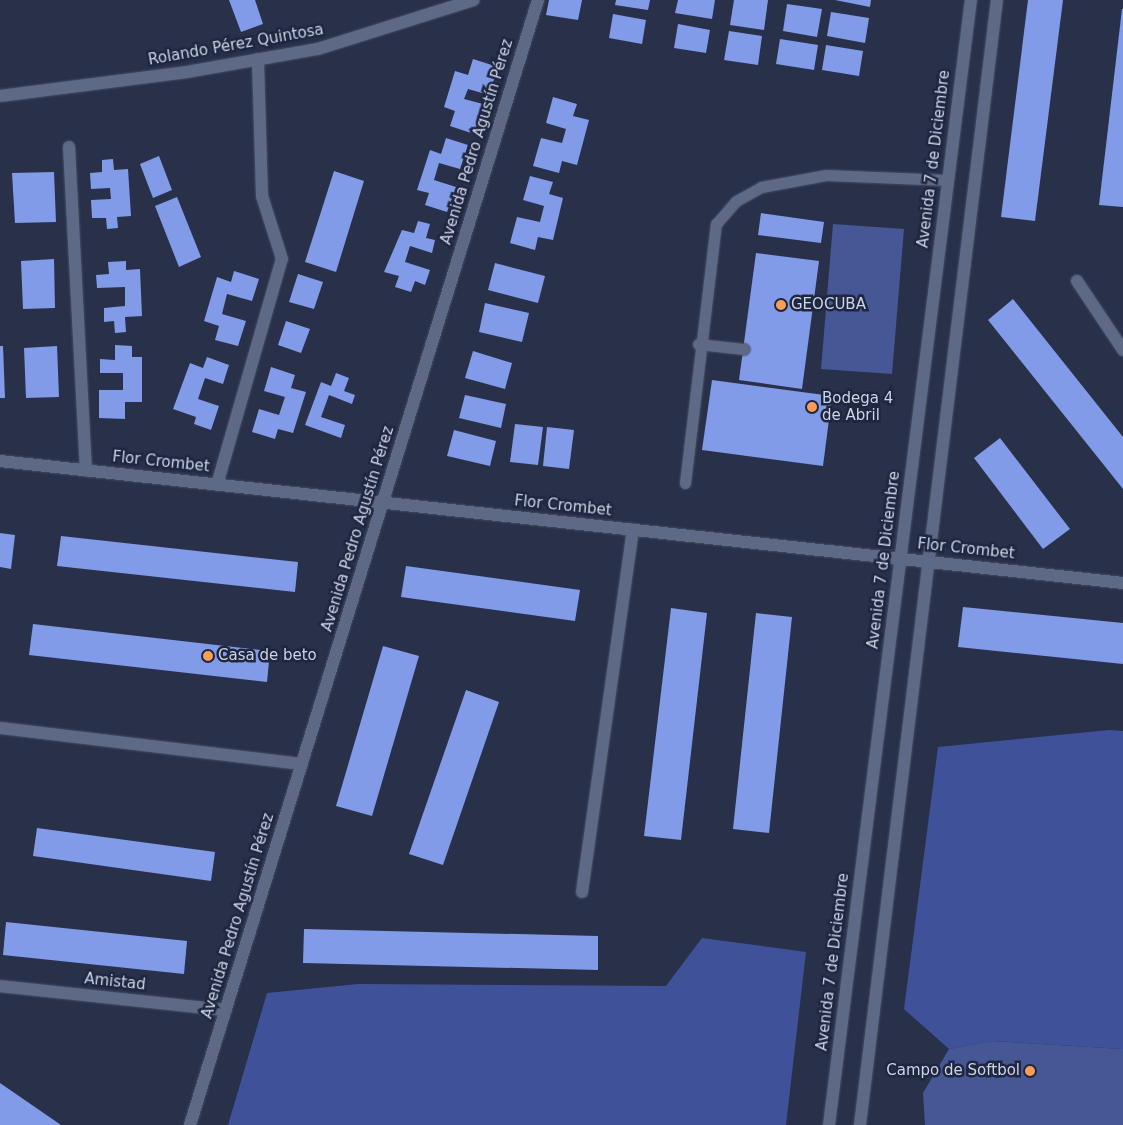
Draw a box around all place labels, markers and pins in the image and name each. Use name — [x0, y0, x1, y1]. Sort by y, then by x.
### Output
place label: GEOCUBA — [791, 296, 866, 314]
marker: GEOCUBA — [775, 299, 787, 311]
place label: Bodega 4 de Abril — [822, 389, 893, 424]
marker: Bodega 4 de Abril — [806, 401, 818, 413]
place label: Casa de beto — [218, 647, 317, 665]
marker: Casa de beto — [202, 650, 214, 662]
place label: Campo de Softbol — [886, 1062, 1020, 1080]
marker: Campo de Softbol — [1024, 1065, 1036, 1077]

